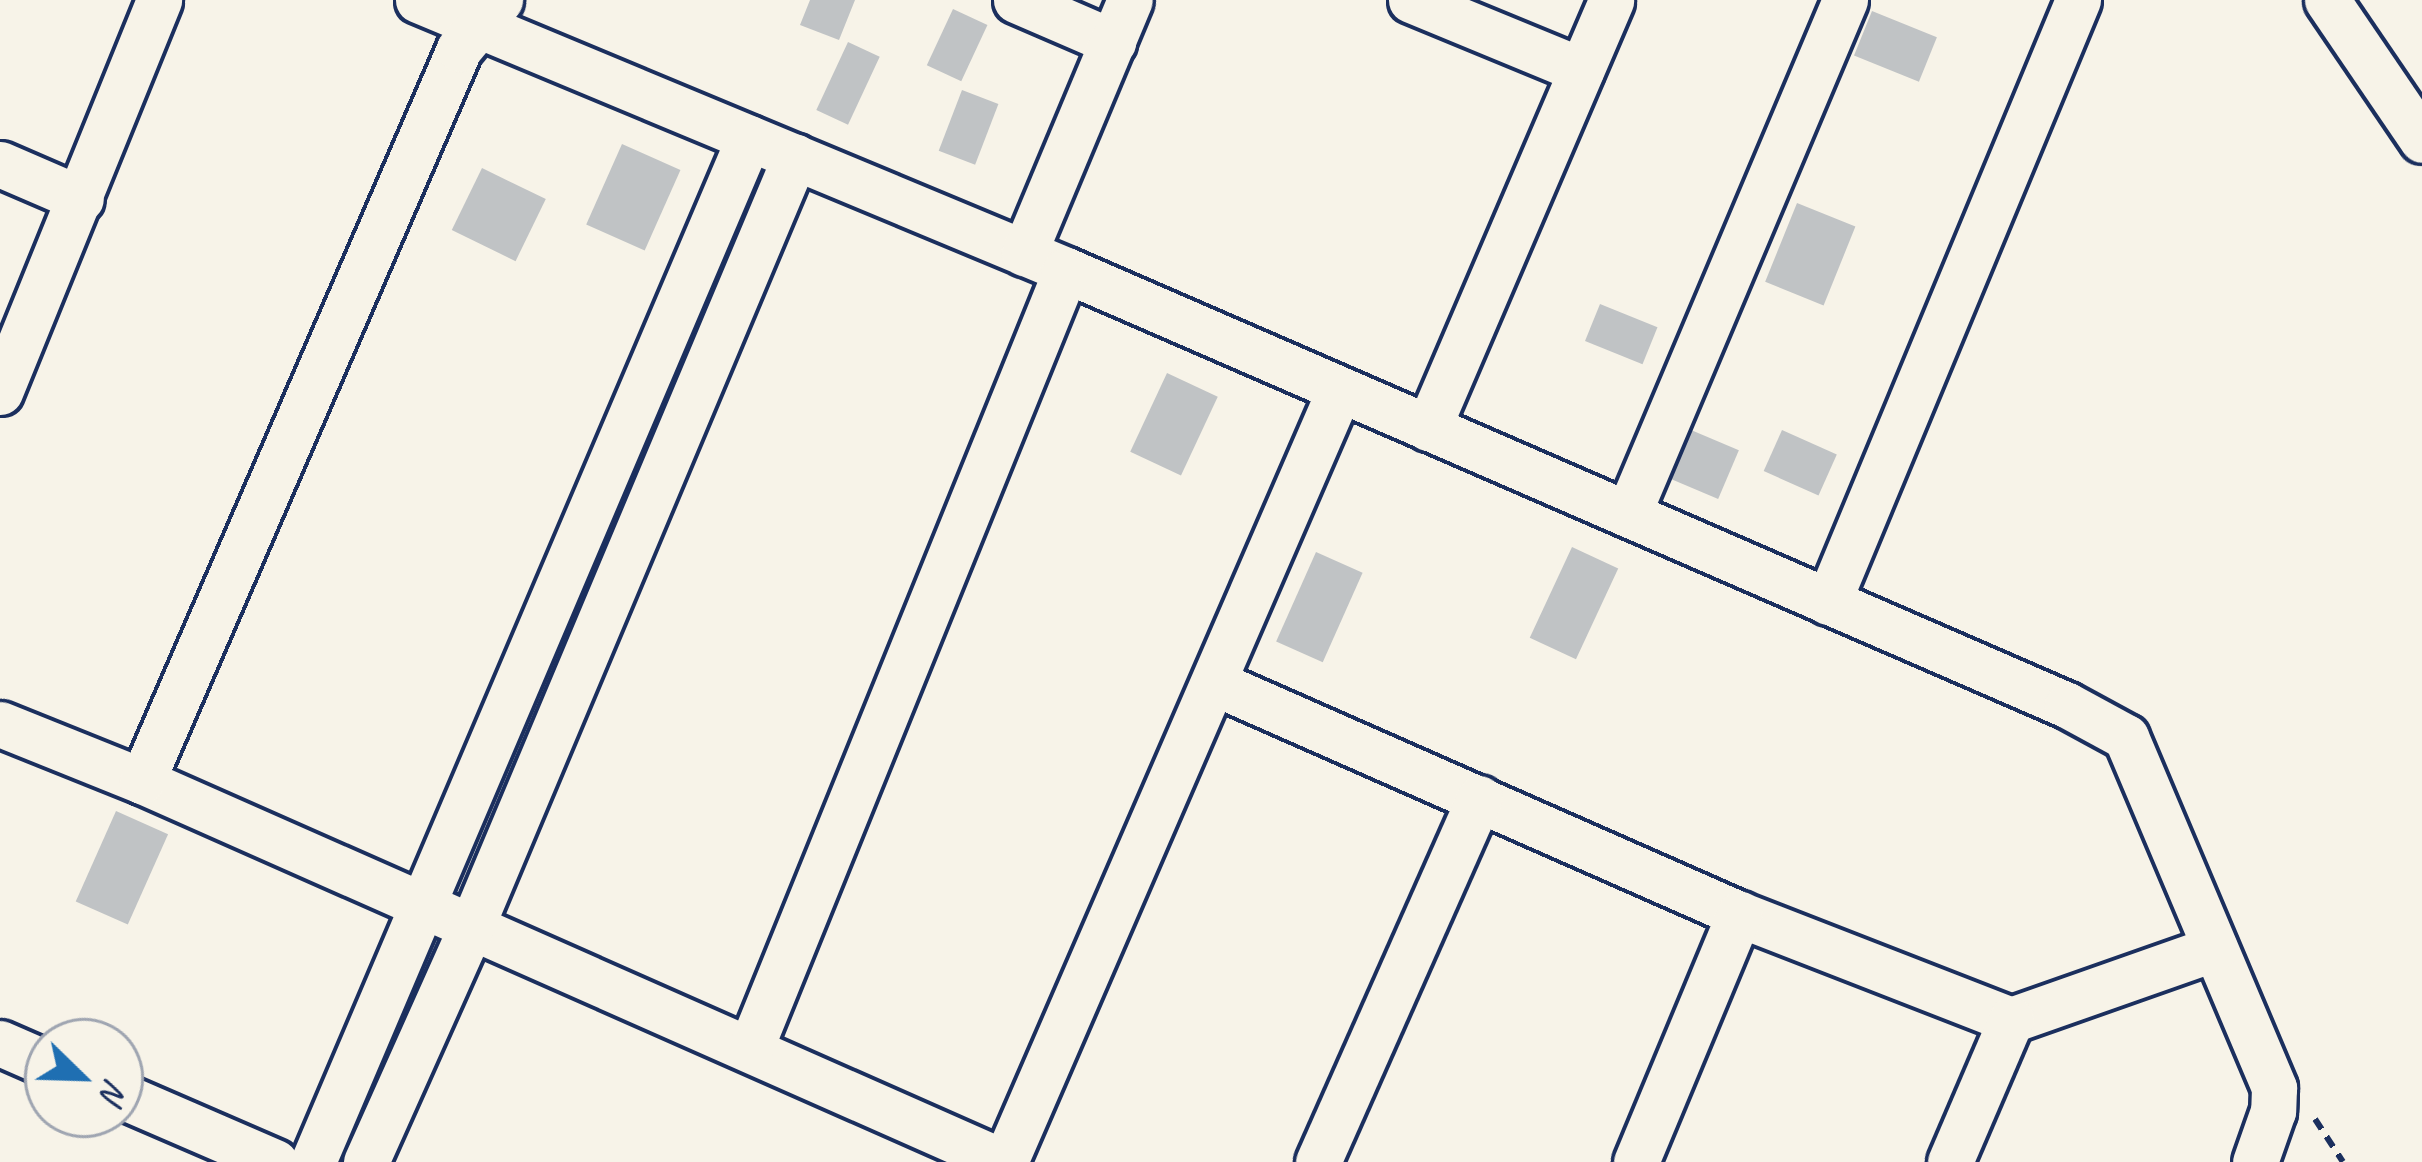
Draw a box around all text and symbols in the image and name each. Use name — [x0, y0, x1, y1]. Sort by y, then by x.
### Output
north arrow — [24, 1018, 144, 1138]
text: N — [91, 1073, 138, 1109]

